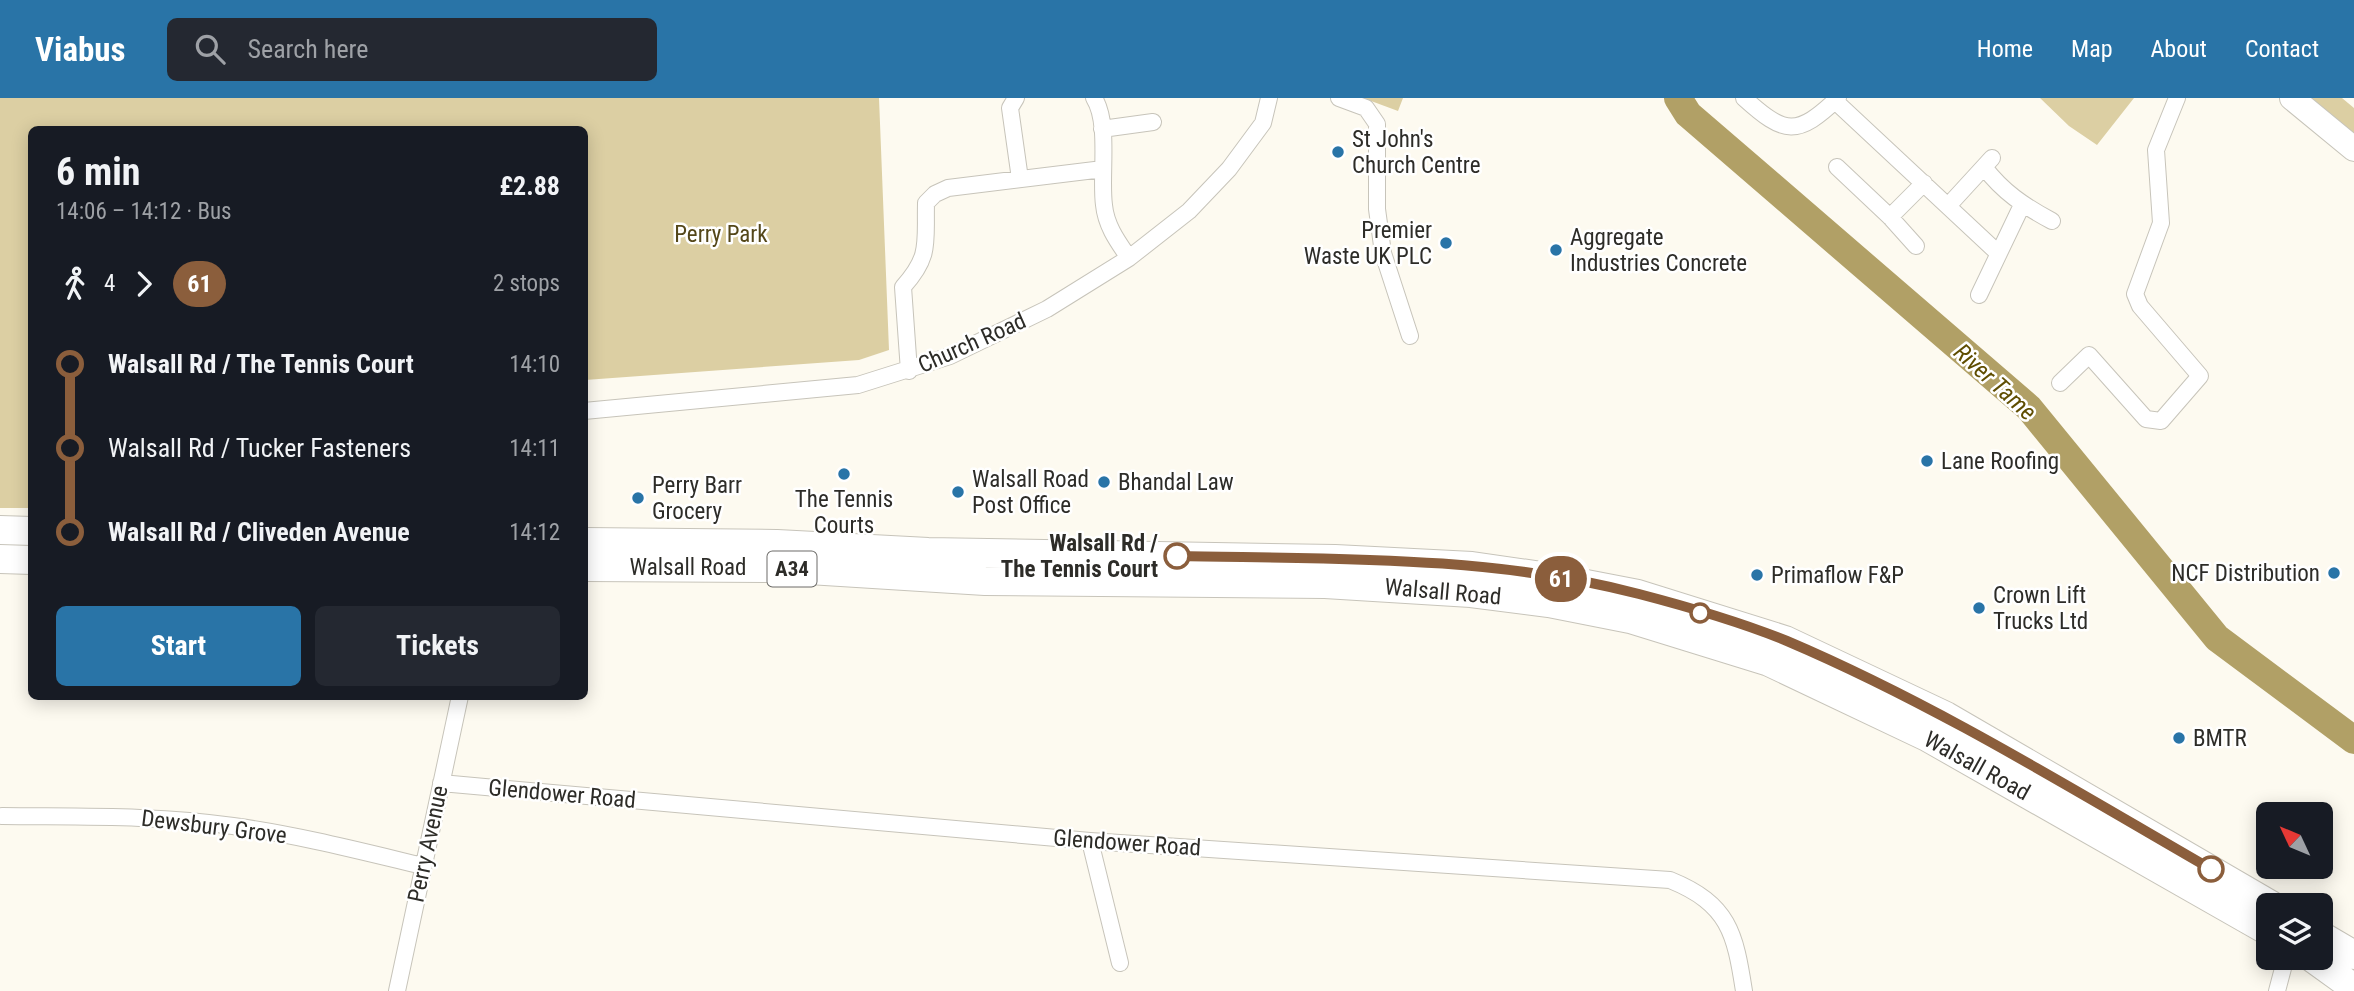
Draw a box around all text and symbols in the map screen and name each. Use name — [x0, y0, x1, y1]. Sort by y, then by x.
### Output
search box — [167, 18, 657, 81]
text: Viabus — [35, 30, 125, 69]
icon: search — [191, 30, 229, 68]
text: Search here — [247, 34, 368, 64]
text: Home — [1977, 35, 2033, 63]
text: Map — [2071, 35, 2113, 63]
text: About — [2151, 35, 2207, 63]
text: Contact — [2245, 35, 2319, 63]
place label: St John's Church Centre — [1352, 126, 1480, 179]
marker: St John's Church Centre — [1330, 144, 1346, 160]
text: 6 min — [56, 150, 140, 194]
text: £2.88 — [499, 171, 560, 201]
text: 14:06 – 14:12 · Bus — [56, 198, 232, 225]
place label: Premier Waste UK PLC — [1304, 217, 1432, 270]
park label: Perry Park — [674, 221, 768, 248]
place label: Aggregate Industries Concrete — [1570, 224, 1747, 277]
marker: Premier Waste UK PLC — [1438, 235, 1454, 251]
marker: Aggregate Industries Concrete — [1548, 242, 1564, 258]
icon: walk — [56, 265, 94, 303]
icon: forward — [125, 265, 163, 303]
text: 4 — [104, 270, 115, 297]
text: 61 — [187, 270, 212, 298]
text: 2 stops — [493, 270, 560, 297]
street label: Church Road — [914, 307, 1030, 379]
water label: River Tame — [1948, 338, 2042, 426]
text: Walsall Rd / The Tennis Court — [108, 349, 414, 379]
text: 14:10 — [509, 351, 560, 378]
text: Walsall Rd / Tucker Fasteners — [108, 433, 411, 463]
text: 14:11 — [509, 435, 560, 462]
place label: Lane Roofing — [1941, 448, 2059, 475]
marker: Lane Roofing — [1919, 453, 1935, 469]
marker: The Tennis Courts — [836, 466, 852, 482]
place label: Walsall Road Post Office — [972, 466, 1089, 519]
place label: Bhandal Law — [1118, 469, 1234, 496]
place label: Perry Barr Grocery — [652, 472, 742, 525]
marker: Bhandal Law — [1096, 474, 1112, 490]
marker: Walsall Road Post Office — [950, 484, 966, 500]
place label: The Tennis Courts — [795, 486, 893, 539]
marker: Perry Barr Grocery — [630, 490, 646, 506]
text: Walsall Rd / Cliveden Avenue — [108, 517, 410, 547]
text: 14:12 — [509, 519, 560, 546]
place label: Walsall Rd / The Tennis Court — [1001, 530, 1158, 583]
marker: Walsall Rd / The Tennis Court — [1164, 543, 1190, 569]
road number: A34 — [768, 552, 816, 587]
street label: Walsall Road — [630, 554, 746, 581]
line badge: 61 — [1530, 556, 1592, 602]
place label: NCF Distribution — [2171, 560, 2320, 587]
place label: Primaflow F&P — [1771, 562, 1904, 589]
text: 61 — [1549, 565, 1573, 593]
marker: NCF Distribution — [2326, 565, 2342, 581]
marker: Primaflow F&P — [1749, 567, 1765, 583]
street label: Walsall Road — [1384, 573, 1502, 611]
place label: Crown Lift Trucks Ltd — [1993, 582, 2088, 635]
marker: Crown Lift Trucks Ltd — [1971, 600, 1987, 616]
unlabelled marker — [1690, 603, 1710, 623]
button: Start — [56, 606, 301, 686]
button: Tickets — [315, 606, 560, 686]
place label: BMTR — [2193, 725, 2247, 752]
street label: Walsall Road — [1919, 726, 2035, 806]
marker: BMTR — [2171, 730, 2187, 746]
street label: Glendower Road — [487, 774, 637, 814]
street label: Perry Avenue — [402, 783, 454, 905]
north arrow — [2256, 802, 2333, 878]
map controls — [2256, 802, 2333, 970]
street label: Dewsbury Grove — [140, 805, 288, 849]
street label: Glendower Road — [1052, 824, 1202, 862]
unlabelled marker — [2198, 856, 2224, 882]
button: layers — [2256, 893, 2333, 970]

